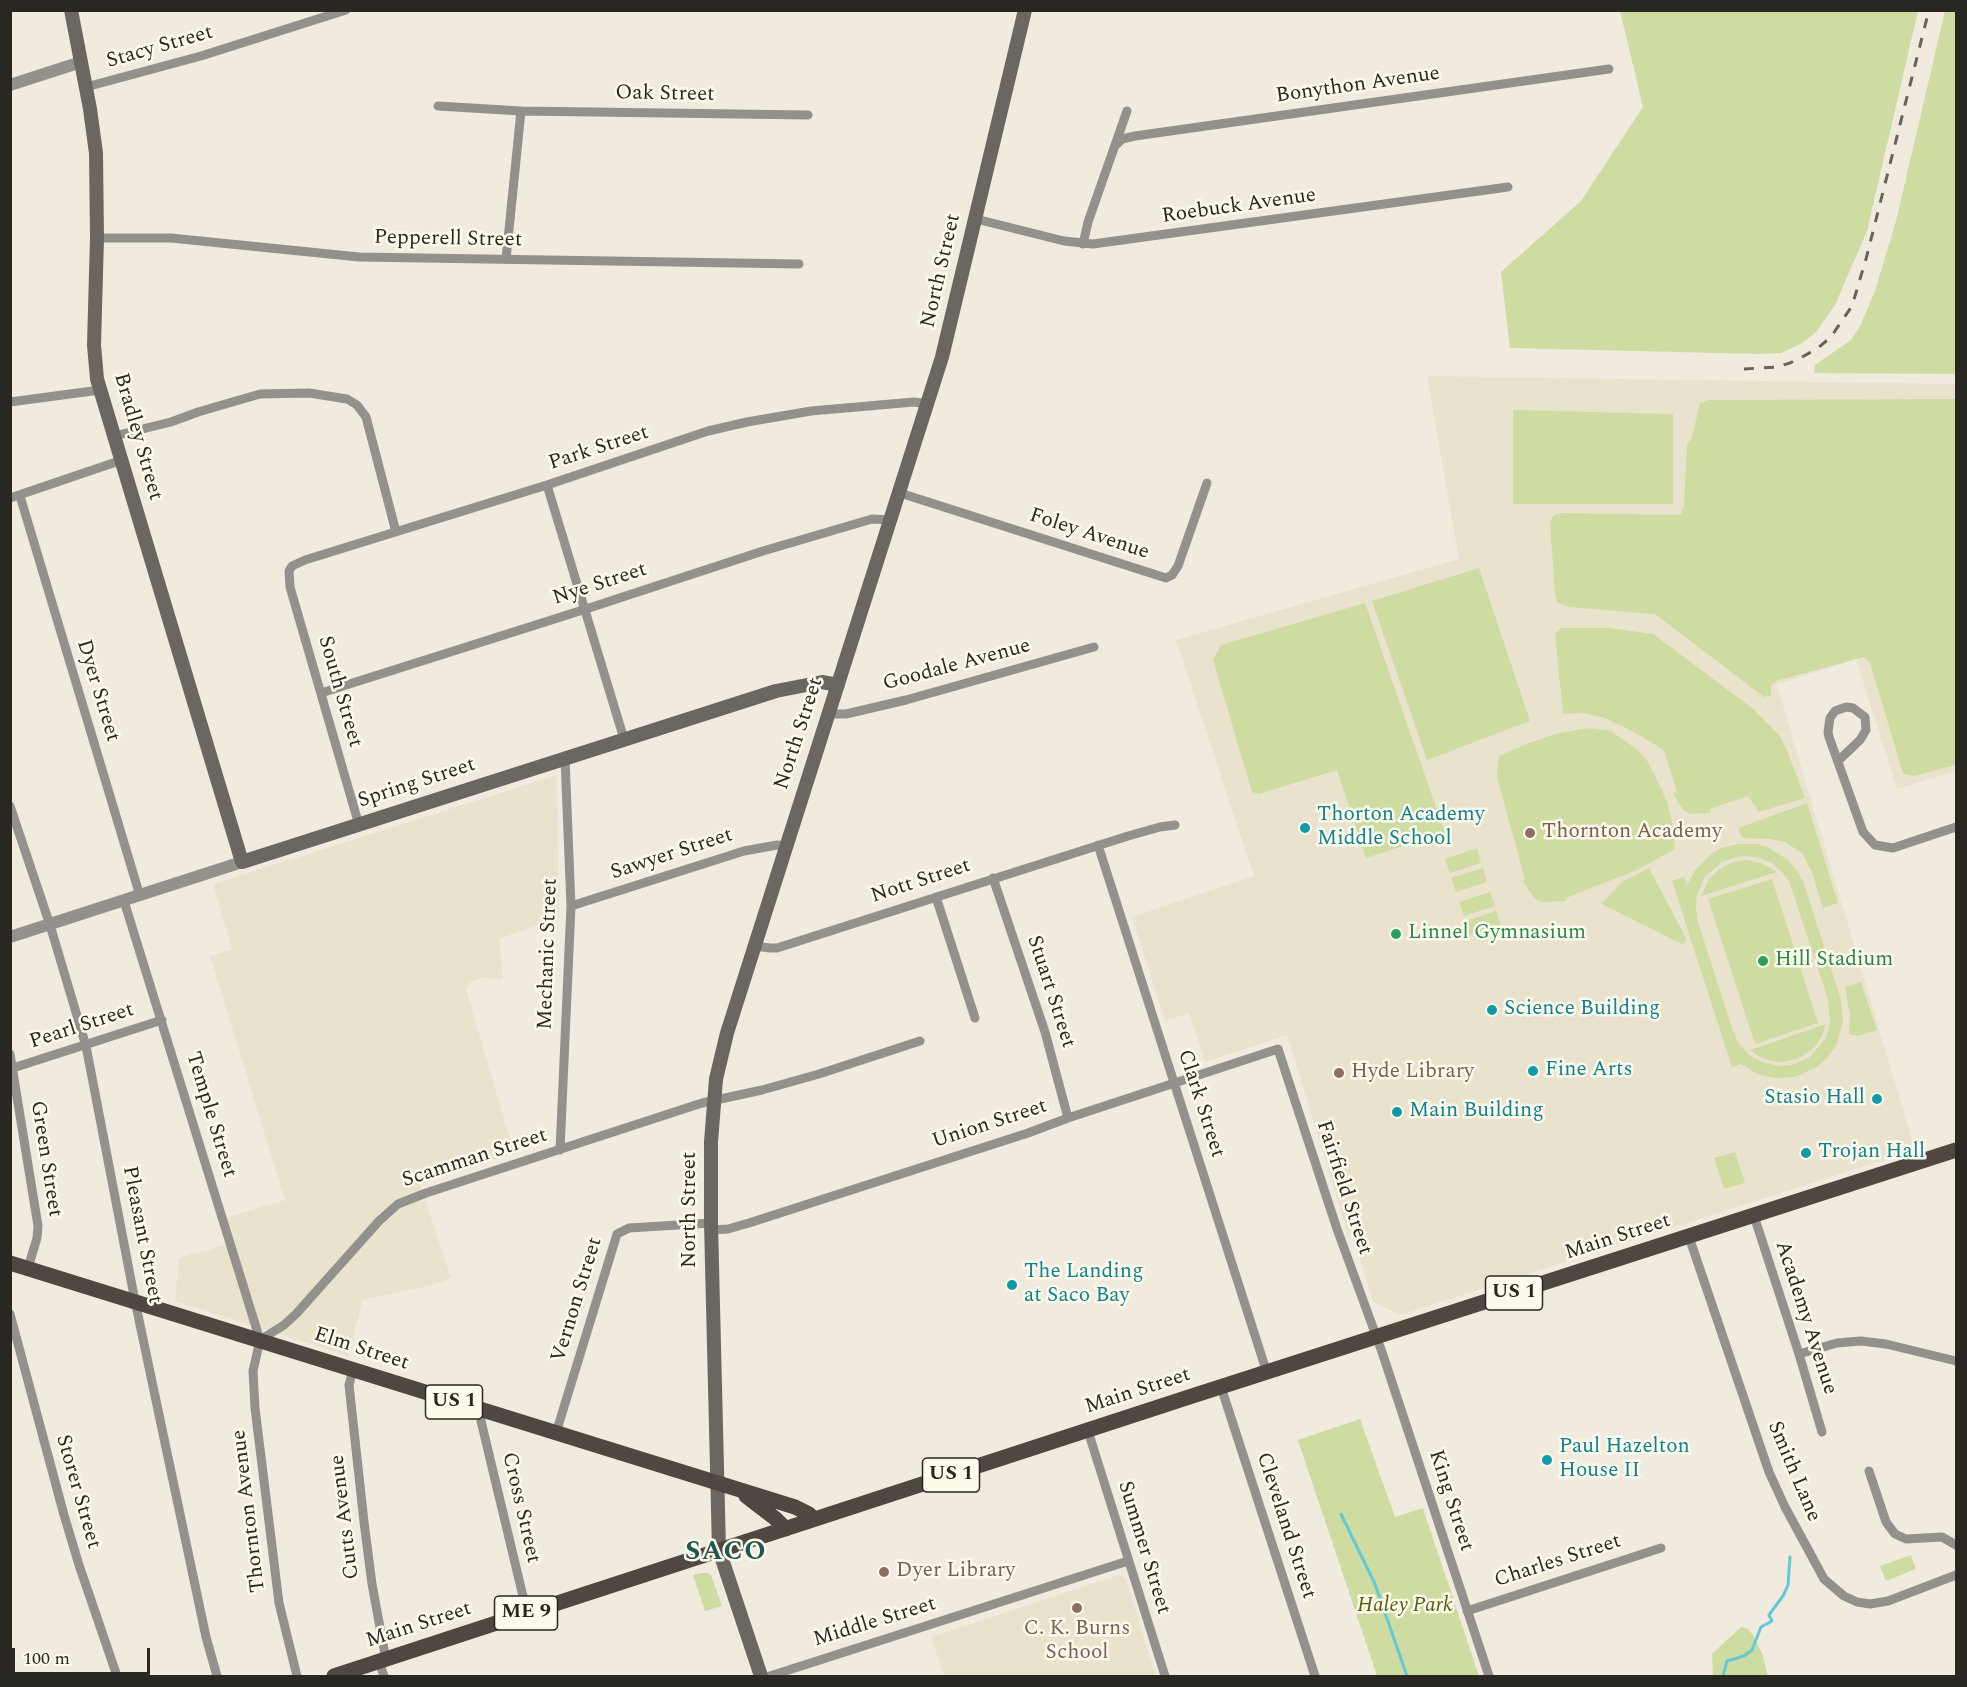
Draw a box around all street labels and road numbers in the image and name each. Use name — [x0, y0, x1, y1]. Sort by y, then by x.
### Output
street label: Stacy Street — [104, 21, 216, 75]
street label: Bonython Avenue — [1274, 62, 1442, 110]
street label: Oak Street — [615, 82, 715, 108]
street label: Roebuck Avenue — [1160, 184, 1318, 230]
street label: North Street — [917, 211, 967, 331]
street label: Pepperell Street — [374, 226, 522, 254]
street label: Bradley Street — [107, 370, 167, 504]
street label: Park Street — [546, 421, 652, 477]
street label: Foley Avenue — [1026, 504, 1152, 566]
street label: Nye Street — [550, 558, 650, 612]
street label: South Street — [311, 633, 367, 751]
street label: Goodale Avenue — [880, 634, 1034, 698]
street label: Dyer Street — [70, 637, 124, 745]
street label: North Street — [770, 675, 830, 793]
street label: Spring Street — [355, 753, 479, 815]
street label: Sawyer Street — [608, 823, 736, 887]
street label: Nott Street — [868, 854, 974, 910]
street label: Mechanic Street — [534, 878, 564, 1030]
street label: Stuart Street — [1020, 932, 1080, 1052]
street label: Pearl Street — [27, 998, 137, 1056]
street label: Clark Street — [1171, 1047, 1229, 1161]
street label: Temple Street — [179, 1049, 241, 1181]
street label: Union Street — [929, 1095, 1051, 1155]
street label: Green Street — [23, 1099, 67, 1219]
street label: Fairfield Street — [1309, 1118, 1377, 1258]
street label: Scamman Street — [399, 1124, 551, 1194]
street label: North Street — [678, 1152, 704, 1268]
street label: Pleasant Street — [115, 1164, 167, 1306]
street label: Main Street — [1562, 1209, 1674, 1267]
street label: Vernon Street — [547, 1235, 609, 1365]
street label: Academy Avenue — [1768, 1238, 1842, 1398]
road number: US 1 — [1486, 1276, 1543, 1310]
street label: Elm Street — [310, 1323, 412, 1377]
street label: Main Street — [1082, 1363, 1194, 1421]
road number: US 1 — [426, 1385, 482, 1419]
street label: Smith Lane — [1761, 1418, 1825, 1526]
street label: Thornton Avenue — [228, 1428, 272, 1594]
street label: Storer Street — [49, 1432, 105, 1552]
street label: King Street — [1422, 1447, 1478, 1555]
street label: Cross Street — [495, 1450, 545, 1566]
street label: Cleveland Street — [1249, 1450, 1321, 1602]
street label: Cutts Avenue — [326, 1453, 366, 1581]
road number: US 1 — [922, 1458, 980, 1492]
street label: Summer Street — [1111, 1478, 1175, 1618]
street label: Charles Street — [1491, 1530, 1625, 1594]
street label: Middle Street — [811, 1592, 939, 1654]
road number: ME 9 — [494, 1596, 558, 1630]
street label: Main Street — [363, 1597, 475, 1655]

